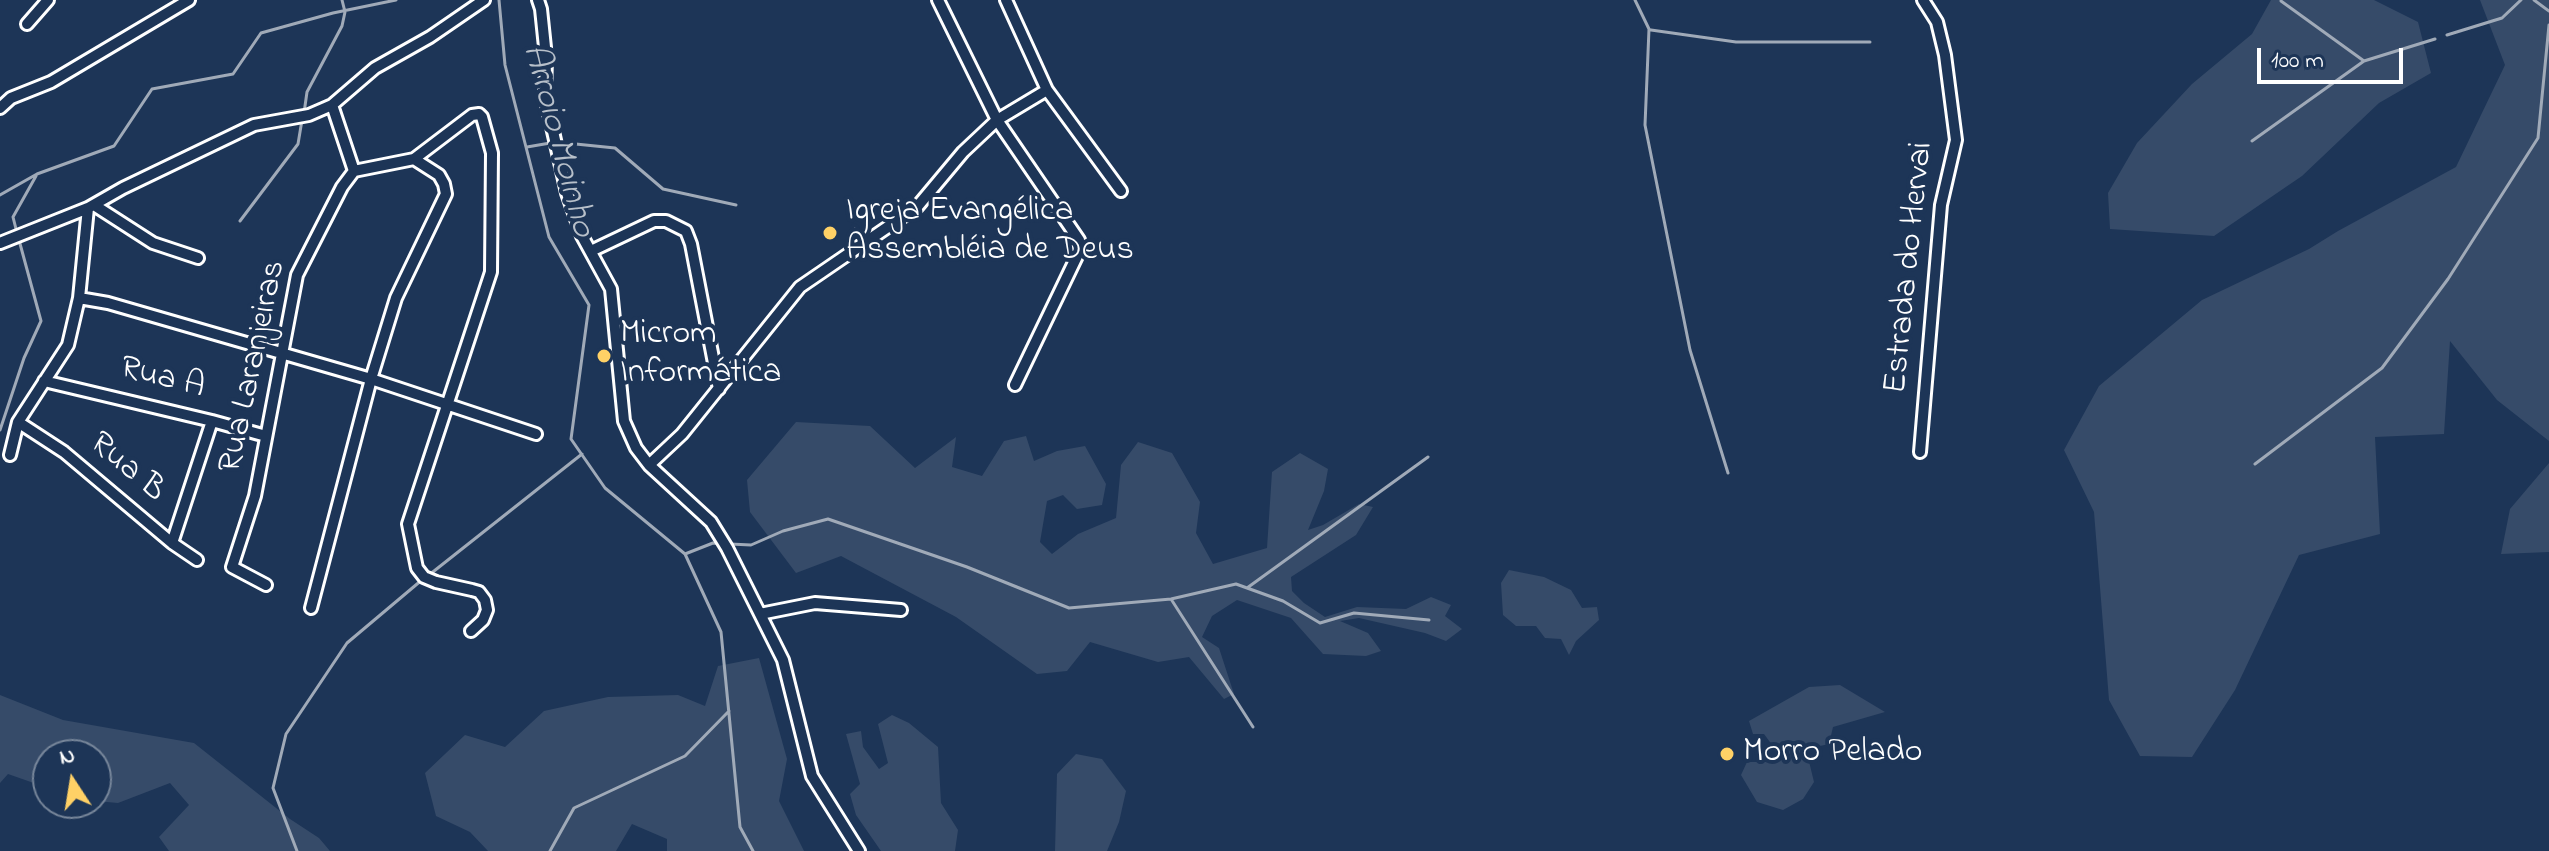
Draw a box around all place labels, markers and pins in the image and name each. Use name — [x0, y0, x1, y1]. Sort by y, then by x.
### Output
place label: Igreja Evangélica Assembléia de Deus — [846, 193, 1134, 272]
marker: Igreja Evangélica Assembléia de Deus — [821, 224, 839, 242]
place label: Microm Informática — [620, 316, 781, 396]
marker: Microm Informática — [595, 347, 613, 365]
place label: Morro Pelado — [1743, 734, 1922, 774]
marker: Morro Pelado — [1718, 745, 1736, 763]

